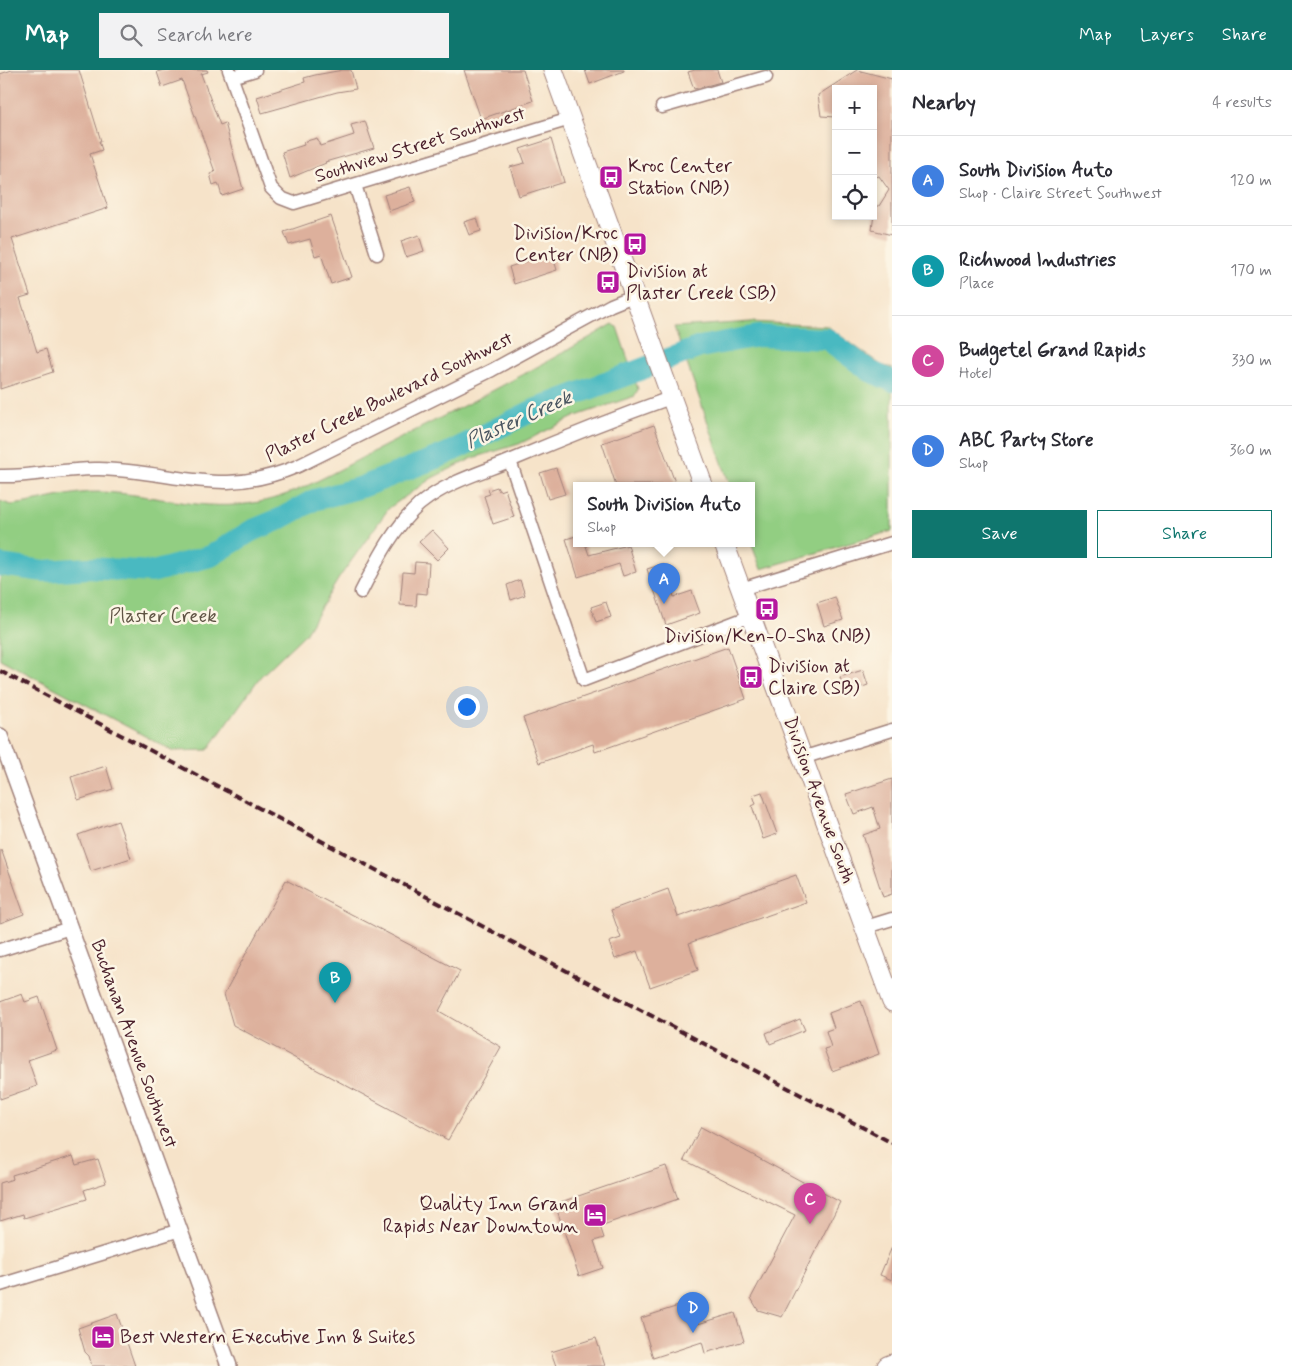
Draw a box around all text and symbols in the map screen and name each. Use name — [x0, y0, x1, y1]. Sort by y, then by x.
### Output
search box — [99, 13, 449, 58]
text: Map — [25, 20, 69, 51]
icon: search — [117, 21, 145, 49]
text: Search here — [157, 23, 253, 48]
text: Map — [1079, 23, 1112, 47]
text: Layers — [1140, 23, 1194, 47]
text: Share — [1222, 23, 1267, 47]
map controls — [832, 85, 877, 220]
button: + — [832, 85, 877, 130]
text: Nearby — [912, 89, 976, 117]
text: 4 results — [1212, 92, 1272, 113]
street label: Southview Street Southwest — [312, 101, 528, 189]
button: − — [832, 130, 877, 175]
place label: Kroc Center Station (NB) — [628, 154, 732, 201]
text: South Division Auto — [959, 158, 1113, 183]
bus stop icon: Kroc Center Station (NB) — [598, 164, 624, 190]
text: A — [923, 170, 933, 191]
text: 120 m — [1230, 170, 1272, 191]
button: locate — [832, 175, 877, 220]
text: Shop · Claire Street Southwest — [959, 183, 1162, 204]
place label: Division/Kroc Center (NB) — [513, 221, 618, 268]
bus stop icon: Division/Kroc Center (NB) — [622, 231, 648, 257]
text: Richwood Industries — [959, 248, 1116, 273]
place label: Division at Plaster Creek (SB) — [626, 259, 776, 306]
text: B — [923, 260, 933, 281]
text: 170 m — [1230, 260, 1272, 281]
bus stop icon: Division at Plaster Creek (SB) — [595, 269, 621, 295]
text: Place — [959, 273, 994, 294]
street label: Plaster Creek Boulevard Southwest — [261, 326, 517, 468]
text: Budgetel Grand Rapids — [959, 338, 1146, 363]
text: C — [922, 350, 934, 371]
text: 330 m — [1231, 350, 1272, 371]
text: Hotel — [959, 363, 992, 384]
water label: Plaster Creek — [462, 384, 578, 455]
text: ABC Party Store — [959, 428, 1094, 453]
text: D — [922, 440, 934, 461]
text: 360 m — [1229, 440, 1272, 461]
text: Shop — [959, 453, 988, 474]
popup — [573, 482, 755, 547]
text: South Division Auto — [587, 492, 741, 517]
button: Save — [912, 510, 1087, 558]
button: Share — [1097, 510, 1272, 558]
text: Shop — [587, 517, 617, 538]
pin: A — [648, 563, 680, 604]
bus stop icon: Division/Ken-O-Sha (NB) — [754, 596, 780, 622]
park label: Plaster Creek — [109, 604, 217, 629]
place label: Division/Ken-O-Sha (NB) — [664, 624, 871, 649]
place label: Division at Claire (SB) — [768, 654, 860, 701]
bus stop icon: Division at Claire (SB) — [738, 664, 764, 690]
your location — [454, 694, 480, 720]
street label: Division Avenue South — [777, 713, 861, 887]
street label: Buchanan Avenue Southwest — [85, 936, 183, 1152]
pin: B — [319, 962, 351, 1003]
pin: C — [794, 1183, 826, 1224]
place label: Quality Inn Grand Rapids Near Downtown — [383, 1192, 578, 1239]
hotel icon: Quality Inn Grand Rapids Near Downtown — [582, 1202, 608, 1228]
pin: D — [677, 1292, 709, 1333]
hotel icon: Best Western Executive Inn & Suites — [90, 1324, 116, 1350]
place label: Best Western Executive Inn & Suites — [120, 1325, 415, 1350]

